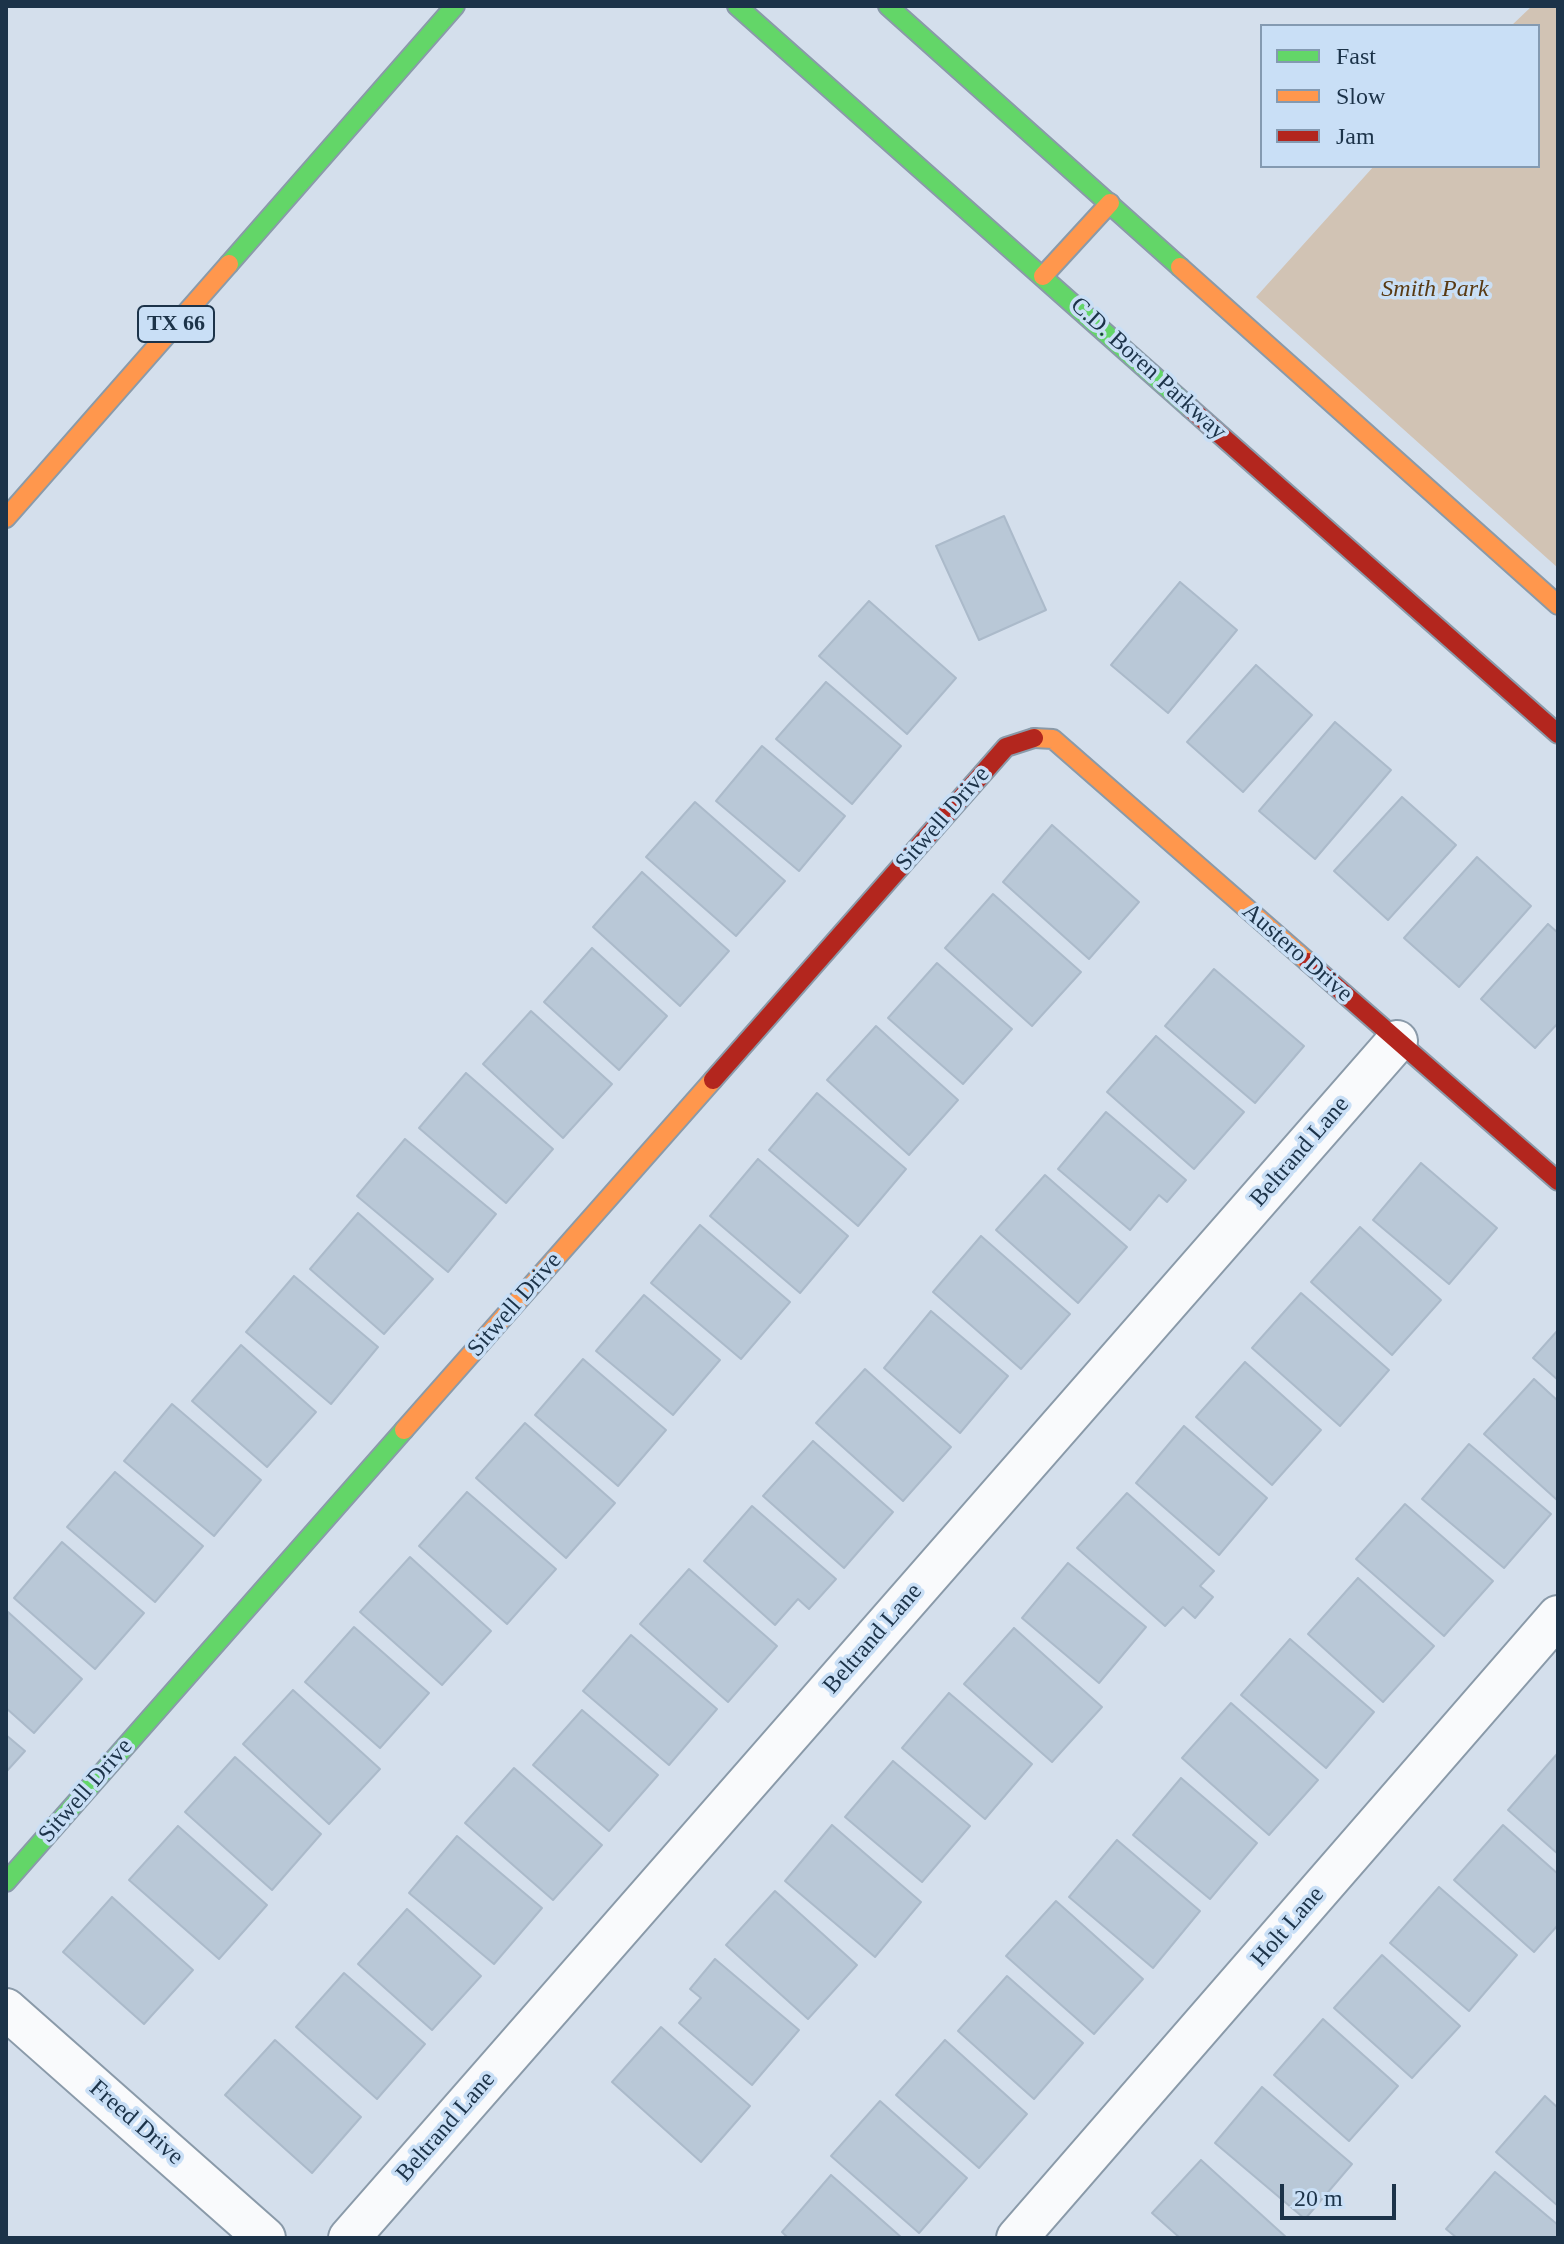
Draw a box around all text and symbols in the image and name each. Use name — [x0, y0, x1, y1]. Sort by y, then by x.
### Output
legend — [1260, 24, 1540, 168]
text: Fast — [1336, 43, 1376, 69]
text: Slow — [1336, 83, 1385, 109]
text: Jam — [1336, 123, 1375, 149]
park label: Smith Park — [1381, 276, 1489, 304]
street label: C.D. Boren Parkway — [1064, 291, 1232, 447]
road number: TX 66 — [138, 306, 214, 342]
street label: Sitwell Drive — [890, 761, 996, 877]
street label: Austero Drive — [1236, 897, 1358, 1009]
street label: Beltrand Lane — [1244, 1091, 1356, 1213]
street label: Sitwell Drive — [462, 1247, 568, 1363]
street label: Beltrand Lane — [817, 1578, 929, 1700]
street label: Sitwell Drive — [33, 1733, 139, 1849]
street label: Holt Lane — [1245, 1881, 1331, 1973]
street label: Beltrand Lane — [390, 2066, 502, 2188]
street label: Freed Drive — [83, 2074, 189, 2172]
scale bar — [1284, 2168, 1400, 2218]
text: 20 m — [1294, 2185, 1343, 2211]

